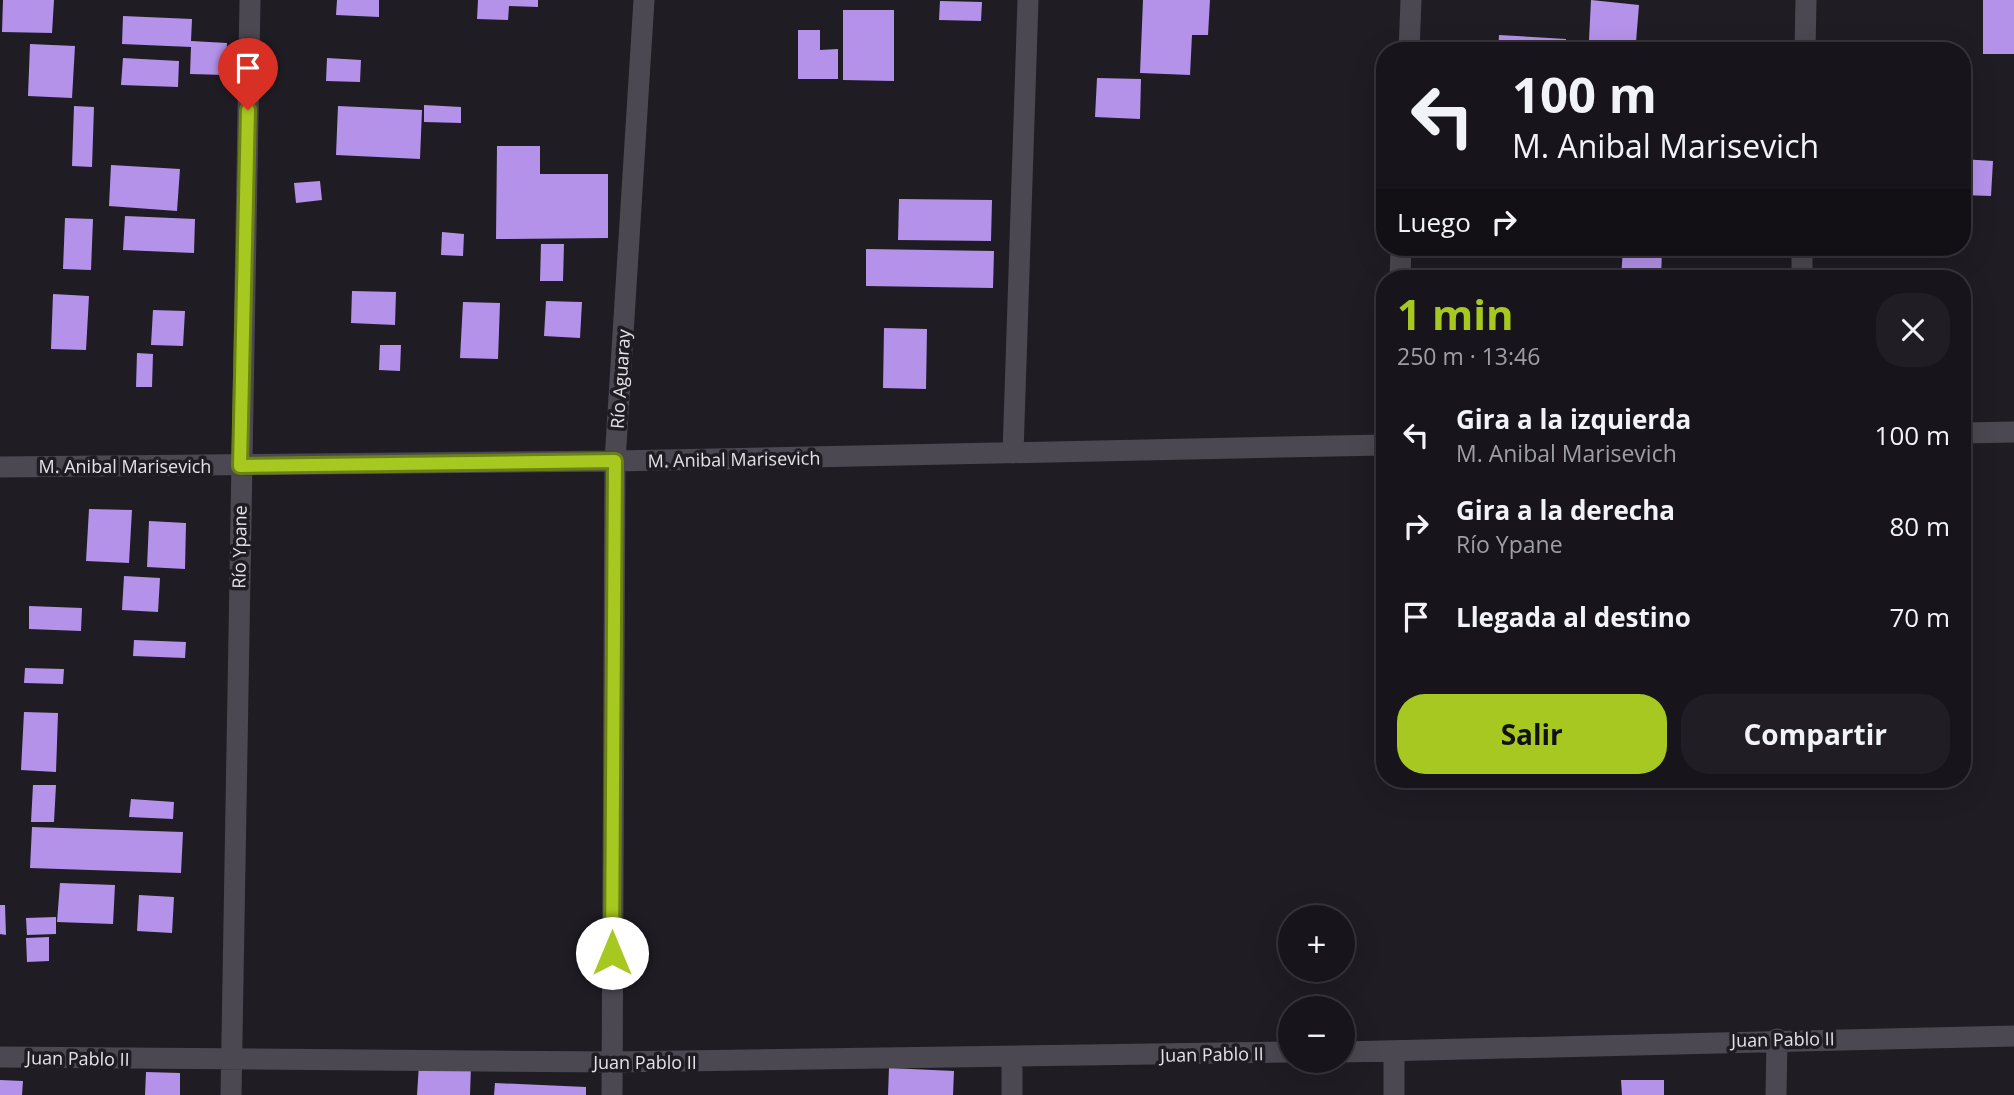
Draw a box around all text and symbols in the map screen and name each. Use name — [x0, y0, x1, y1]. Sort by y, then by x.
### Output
pin — [218, 38, 278, 110]
icon: arrive — [229, 49, 267, 87]
text: 100 m — [1512, 61, 1657, 127]
icon: left — [1397, 70, 1488, 161]
text: M. Anibal Marisevich — [1512, 124, 1819, 167]
icon: right — [1485, 203, 1523, 241]
text: Luego — [1397, 204, 1471, 240]
text: 1 min — [1397, 285, 1514, 342]
button: close — [1876, 293, 1950, 367]
street label: Río Aguaray — [605, 327, 636, 430]
text: 250 m · 13:46 — [1397, 340, 1540, 372]
text: Gira a la izquierda — [1456, 401, 1691, 437]
icon: left — [1397, 416, 1435, 454]
text: 100 m — [1875, 417, 1950, 453]
text: M. Anibal Marisevich — [1456, 437, 1677, 469]
street label: M. Anibal Marisevich — [647, 445, 821, 473]
street label: M. Anibal Marisevich — [39, 454, 211, 478]
text: Gira a la derecha — [1456, 492, 1675, 528]
street label: Río Ypane — [226, 505, 252, 589]
icon: right — [1397, 507, 1435, 545]
text: 80 m — [1889, 508, 1950, 544]
text: Río Ypane — [1456, 528, 1563, 560]
icon: arrive — [1397, 598, 1435, 636]
text: Llegada al destino — [1456, 599, 1691, 635]
text: 70 m — [1889, 599, 1950, 635]
button: Salir — [1397, 694, 1667, 774]
button: Compartir — [1681, 694, 1950, 774]
map controls — [1278, 905, 1355, 1073]
button: + — [1278, 905, 1355, 982]
position arrow — [575, 916, 649, 990]
button: − — [1278, 996, 1355, 1073]
street label: Juan Pablo II — [1729, 1026, 1835, 1052]
street label: Juan Pablo II — [1158, 1041, 1264, 1067]
street label: Juan Pablo II — [24, 1045, 130, 1071]
street label: Juan Pablo II — [591, 1050, 697, 1074]

